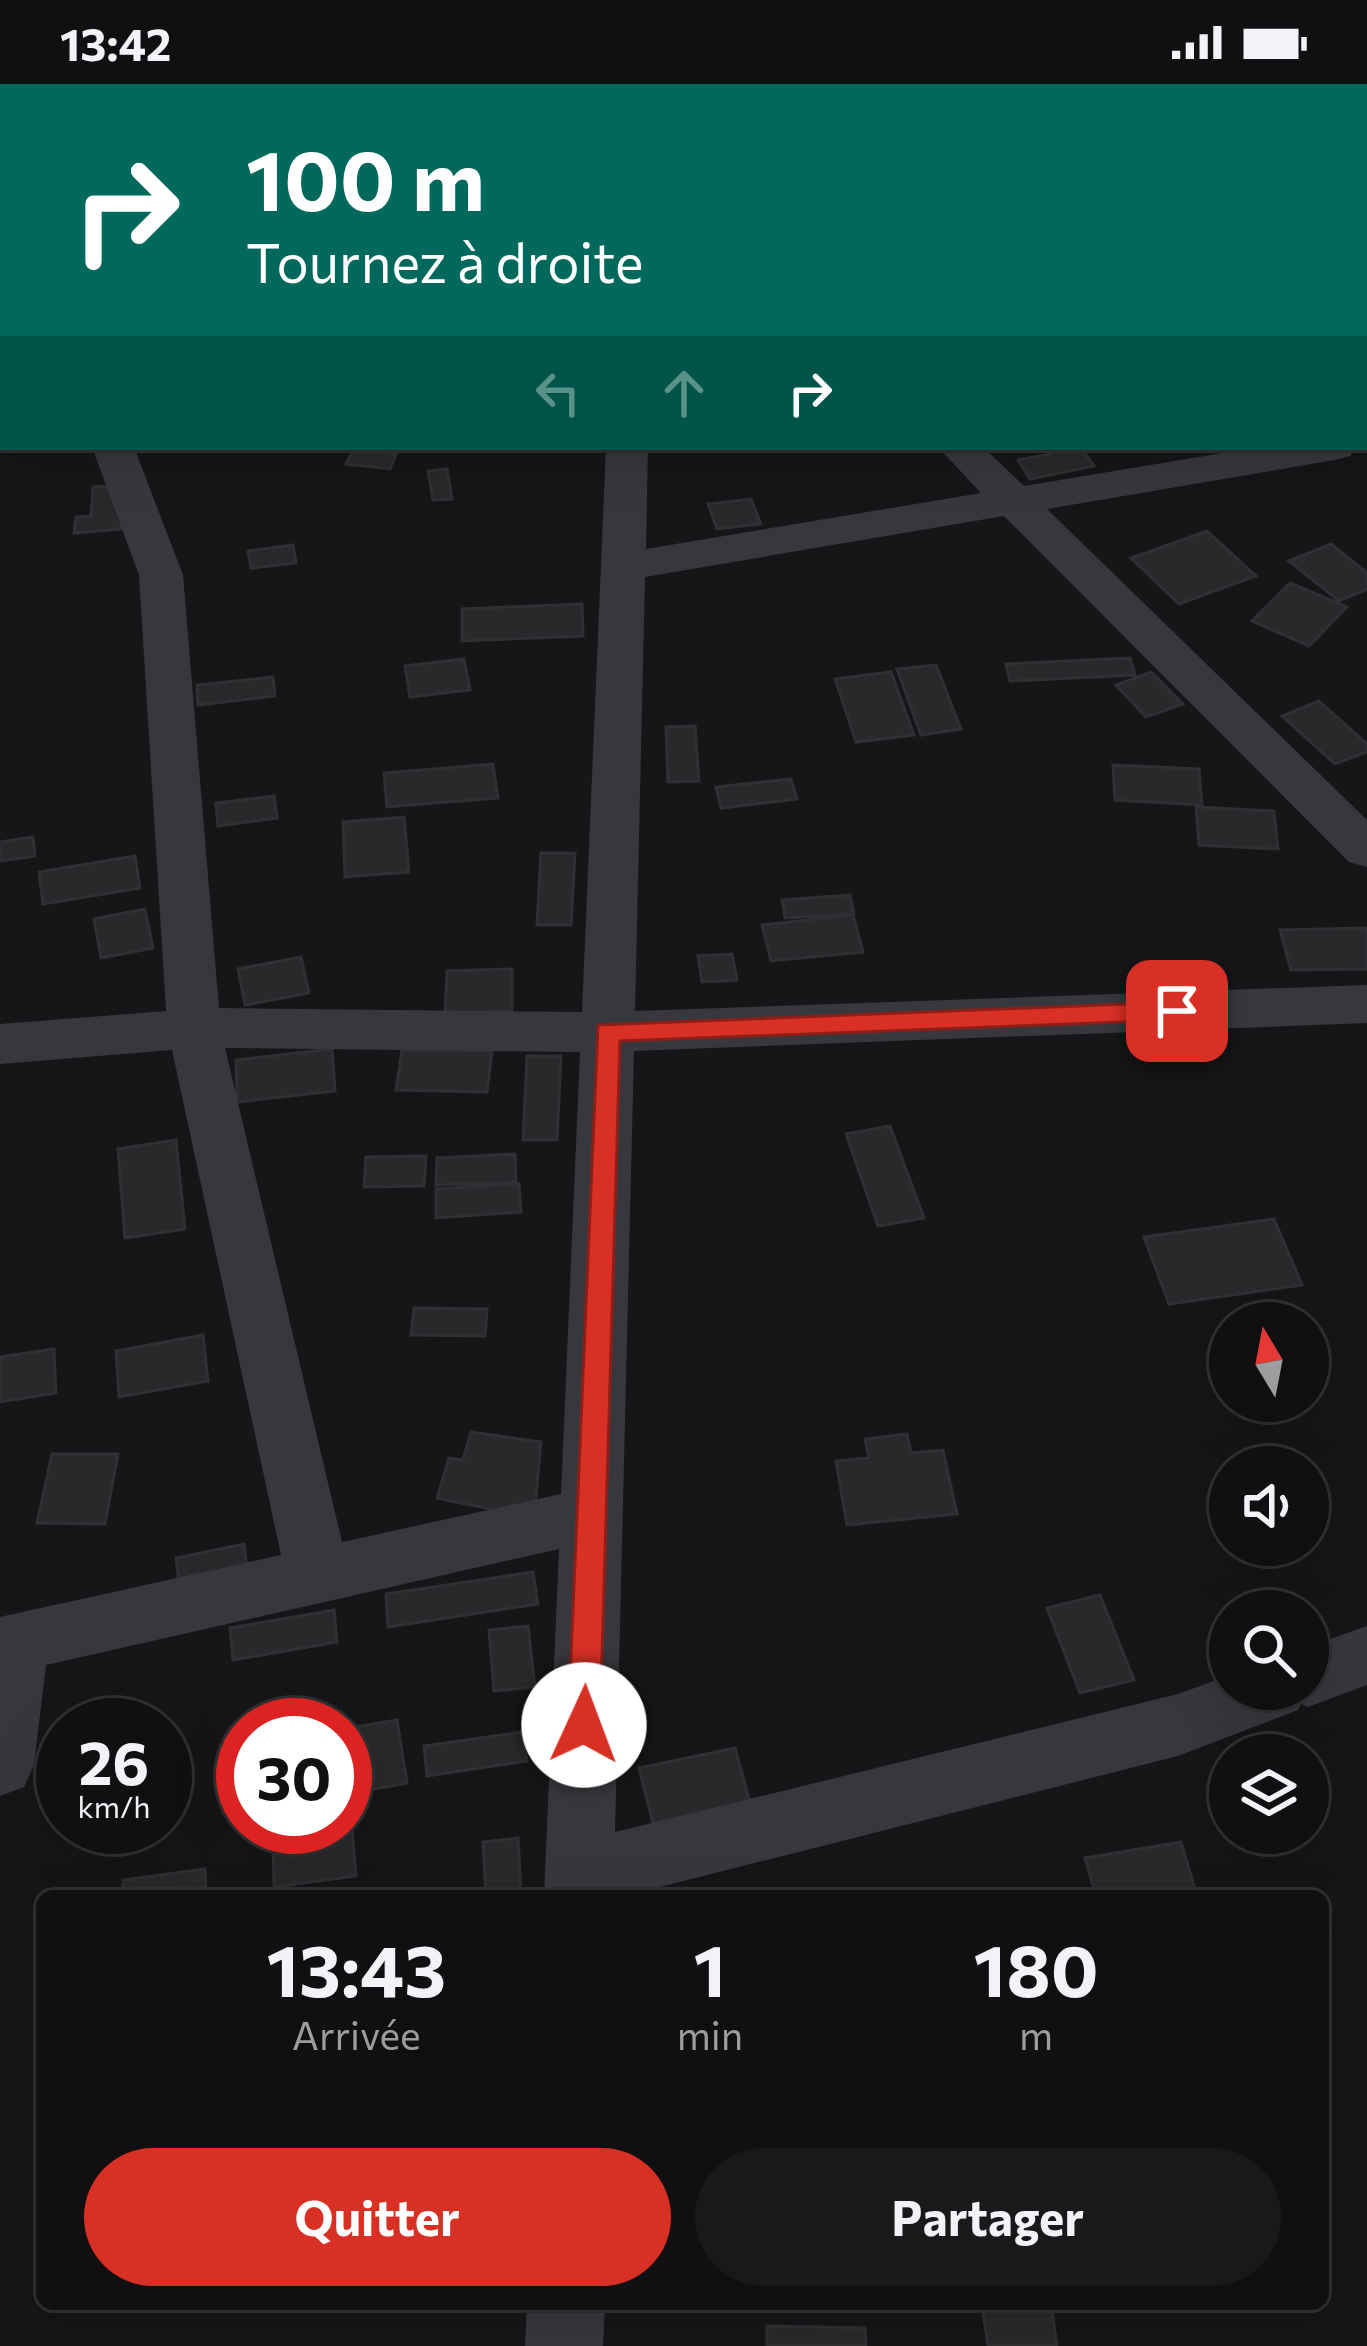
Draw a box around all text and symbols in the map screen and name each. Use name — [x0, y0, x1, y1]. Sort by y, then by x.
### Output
text: 13:42 — [60, 15, 171, 70]
text: 100 m — [246, 126, 485, 228]
icon: right — [48, 132, 204, 288]
text: Tournez à droite — [246, 228, 644, 294]
icon: left — [525, 360, 591, 426]
icon: ahead — [651, 360, 717, 426]
icon: right — [777, 360, 843, 426]
pin — [1126, 960, 1228, 1062]
icon: arrive — [1144, 978, 1210, 1044]
north arrow — [1209, 1302, 1329, 1422]
map controls — [1209, 1302, 1329, 1854]
button: sound — [1209, 1446, 1329, 1566]
button: search — [1209, 1590, 1329, 1710]
position arrow — [521, 1662, 647, 1788]
speed limit sign: 30 — [216, 1698, 372, 1854]
text: 26 — [79, 1724, 149, 1797]
button: layers — [1209, 1734, 1329, 1854]
text: km/h — [78, 1787, 150, 1824]
text: 13:43 — [266, 1924, 446, 2012]
text: 1 — [694, 1924, 726, 2012]
text: 180 — [974, 1924, 1099, 2012]
text: Arrivée — [292, 2010, 421, 2058]
text: min — [677, 2010, 743, 2058]
text: m — [1019, 2010, 1053, 2058]
button: Quitter — [84, 2148, 671, 2286]
button: Partager — [695, 2148, 1281, 2286]

